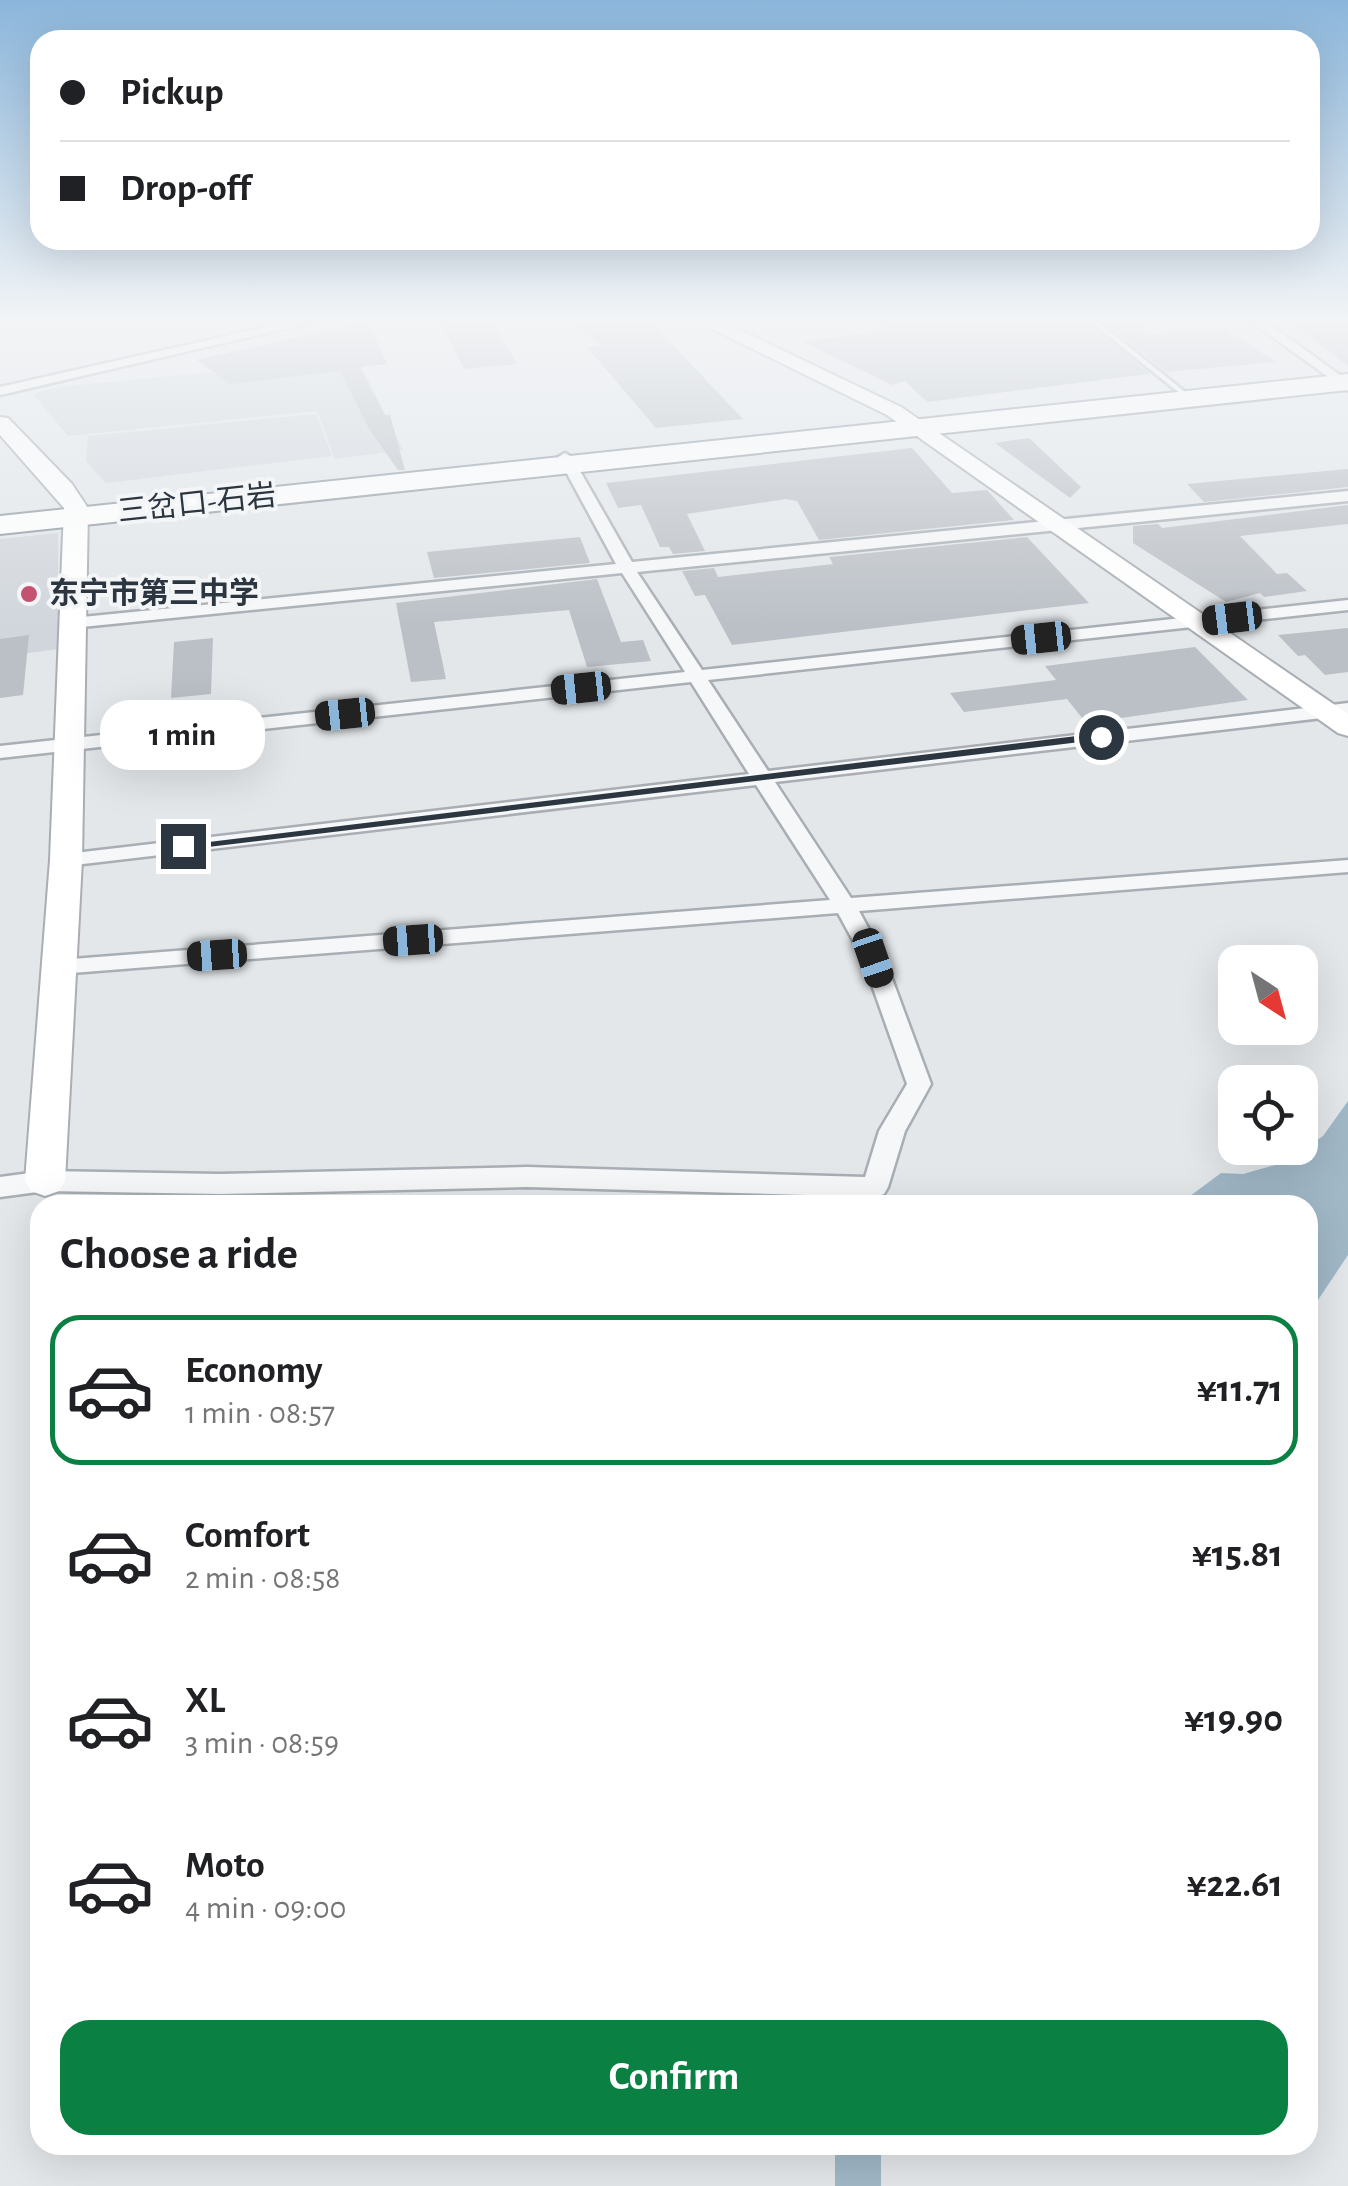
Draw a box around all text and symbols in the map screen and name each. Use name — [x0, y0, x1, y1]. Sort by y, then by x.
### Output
text: Pickup — [120, 74, 224, 112]
text: Drop-off — [120, 170, 251, 208]
street label: 三岔口-石岩 — [116, 479, 278, 527]
place label: 东宁市第三中学 — [49, 577, 259, 609]
marker: 东宁市第三中学 — [18, 583, 40, 605]
car — [1200, 599, 1264, 637]
car — [1010, 620, 1072, 656]
car — [550, 670, 612, 706]
car — [314, 696, 376, 732]
callout: 1 min — [100, 701, 266, 771]
route start — [1079, 715, 1124, 760]
text: 1 min — [149, 719, 216, 751]
route end — [161, 824, 206, 869]
car — [382, 923, 444, 957]
car — [849, 925, 897, 991]
car — [186, 938, 248, 972]
north arrow — [1218, 945, 1318, 1045]
map controls — [1218, 945, 1318, 1165]
button: locate — [1218, 1065, 1318, 1165]
text: Choose a ride — [60, 1232, 298, 1277]
icon: car — [65, 1345, 155, 1435]
text: Economy — [185, 1352, 323, 1390]
text: ¥11.71 — [1197, 1371, 1283, 1409]
text: 1 min · 08:57 — [185, 1397, 335, 1429]
icon: car — [65, 1510, 155, 1600]
text: Comfort — [185, 1517, 310, 1555]
text: ¥15.81 — [1192, 1536, 1283, 1574]
text: 2 min · 08:58 — [185, 1562, 341, 1594]
icon: car — [65, 1675, 155, 1765]
text: XL — [185, 1682, 225, 1720]
text: ¥19.90 — [1184, 1701, 1283, 1739]
text: 3 min · 08:59 — [185, 1727, 339, 1759]
icon: car — [65, 1840, 155, 1930]
text: Moto — [185, 1847, 265, 1885]
text: ¥22.61 — [1186, 1866, 1283, 1904]
text: 4 min · 09:00 — [185, 1892, 346, 1924]
button: Confirm — [60, 2020, 1288, 2135]

